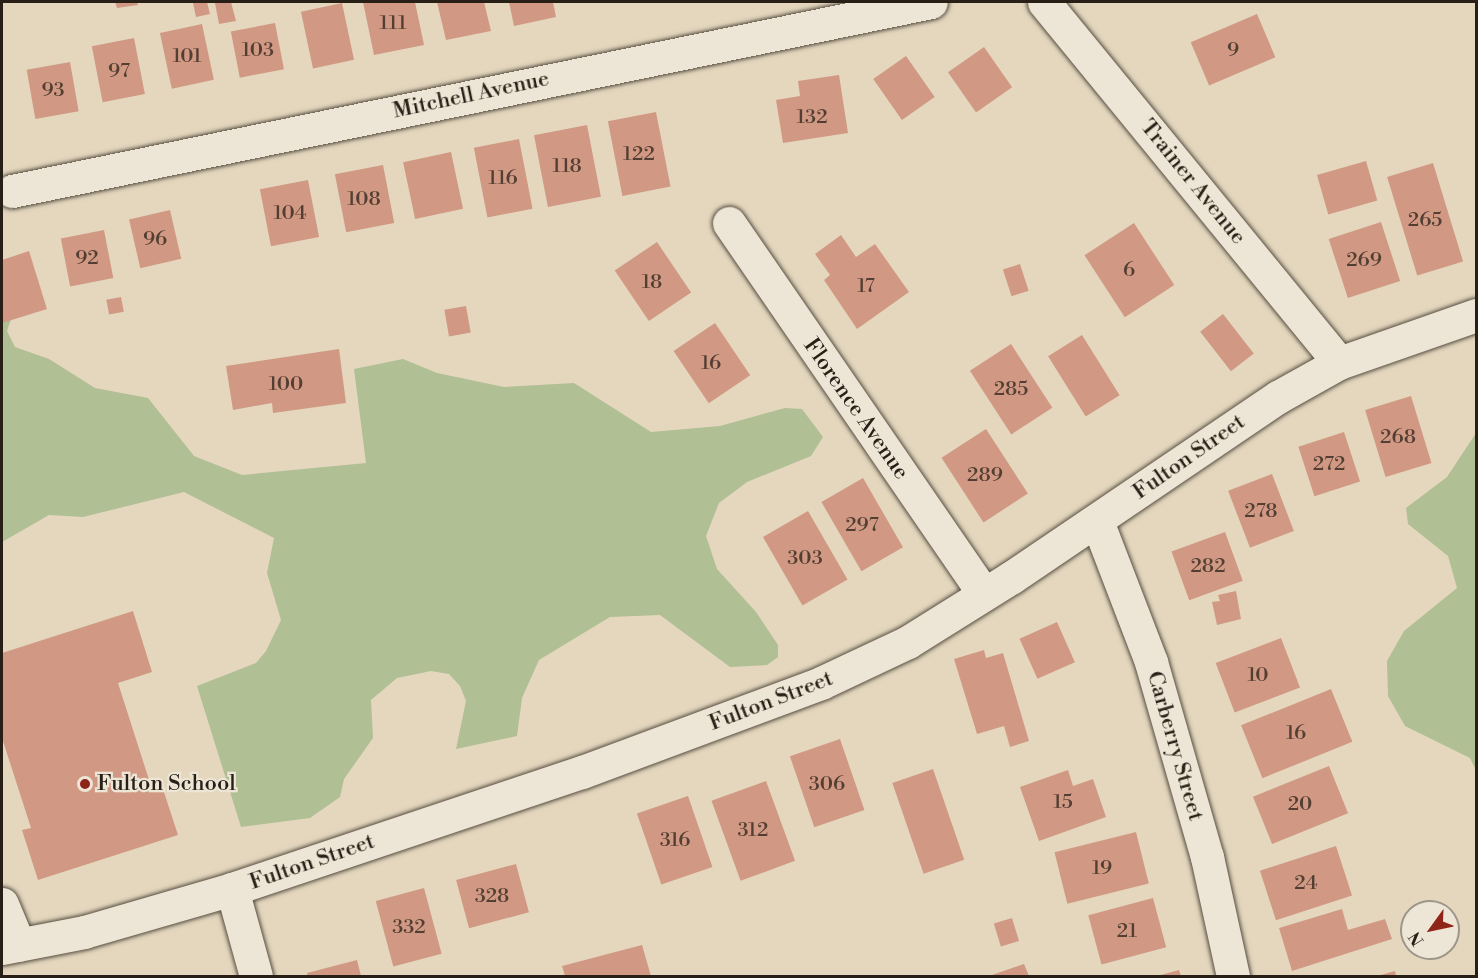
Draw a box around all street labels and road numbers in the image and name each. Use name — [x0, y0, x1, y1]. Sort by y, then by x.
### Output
street label: Mitchell Avenue — [390, 66, 552, 124]
street label: Trainer Avenue — [1135, 114, 1251, 250]
street label: Florence Avenue — [798, 333, 914, 485]
street label: Fulton Street — [1128, 409, 1250, 505]
street label: Fulton Street — [705, 665, 837, 737]
street label: Carberry Street — [1141, 668, 1209, 824]
street label: Fulton Street — [246, 828, 378, 896]

